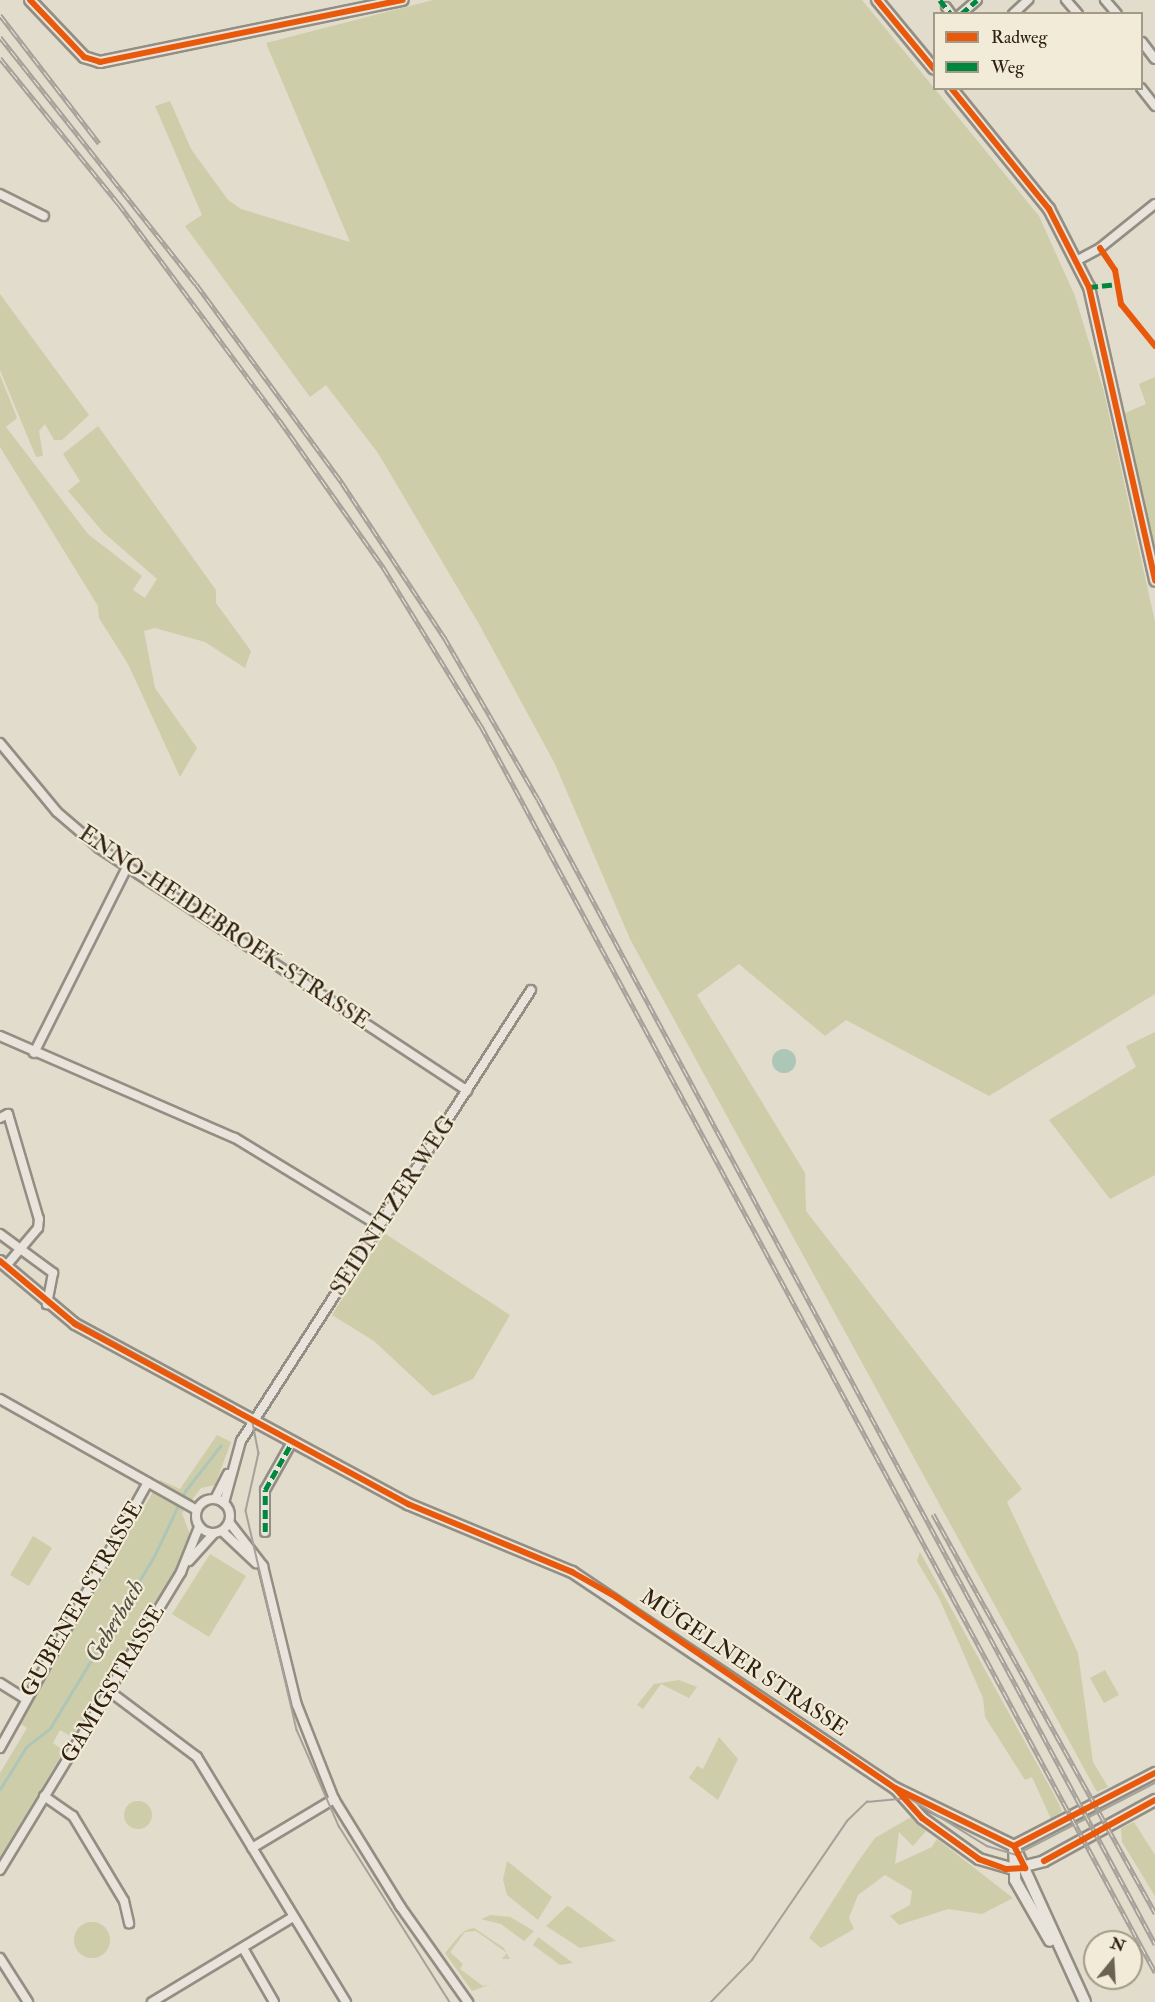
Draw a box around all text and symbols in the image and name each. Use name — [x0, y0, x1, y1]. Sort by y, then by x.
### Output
legend — [933, 12, 1143, 90]
text: Radweg — [991, 26, 1047, 49]
text: Weg — [991, 56, 1024, 79]
street label: ENNO-HEIDEBROEK-STRASSE — [74, 821, 374, 1035]
street label: SEIDNITZER WEG — [325, 1111, 461, 1301]
street label: GUBENER STRASSE — [15, 1496, 149, 1702]
water label: Geberbach — [79, 1574, 151, 1668]
street label: MÜGELNER STRASSE — [635, 1584, 853, 1742]
street label: GAMIGSTRASSE — [55, 1600, 171, 1768]
north arrow — [1083, 1930, 1143, 1990]
text: N — [1108, 1933, 1128, 1957]

